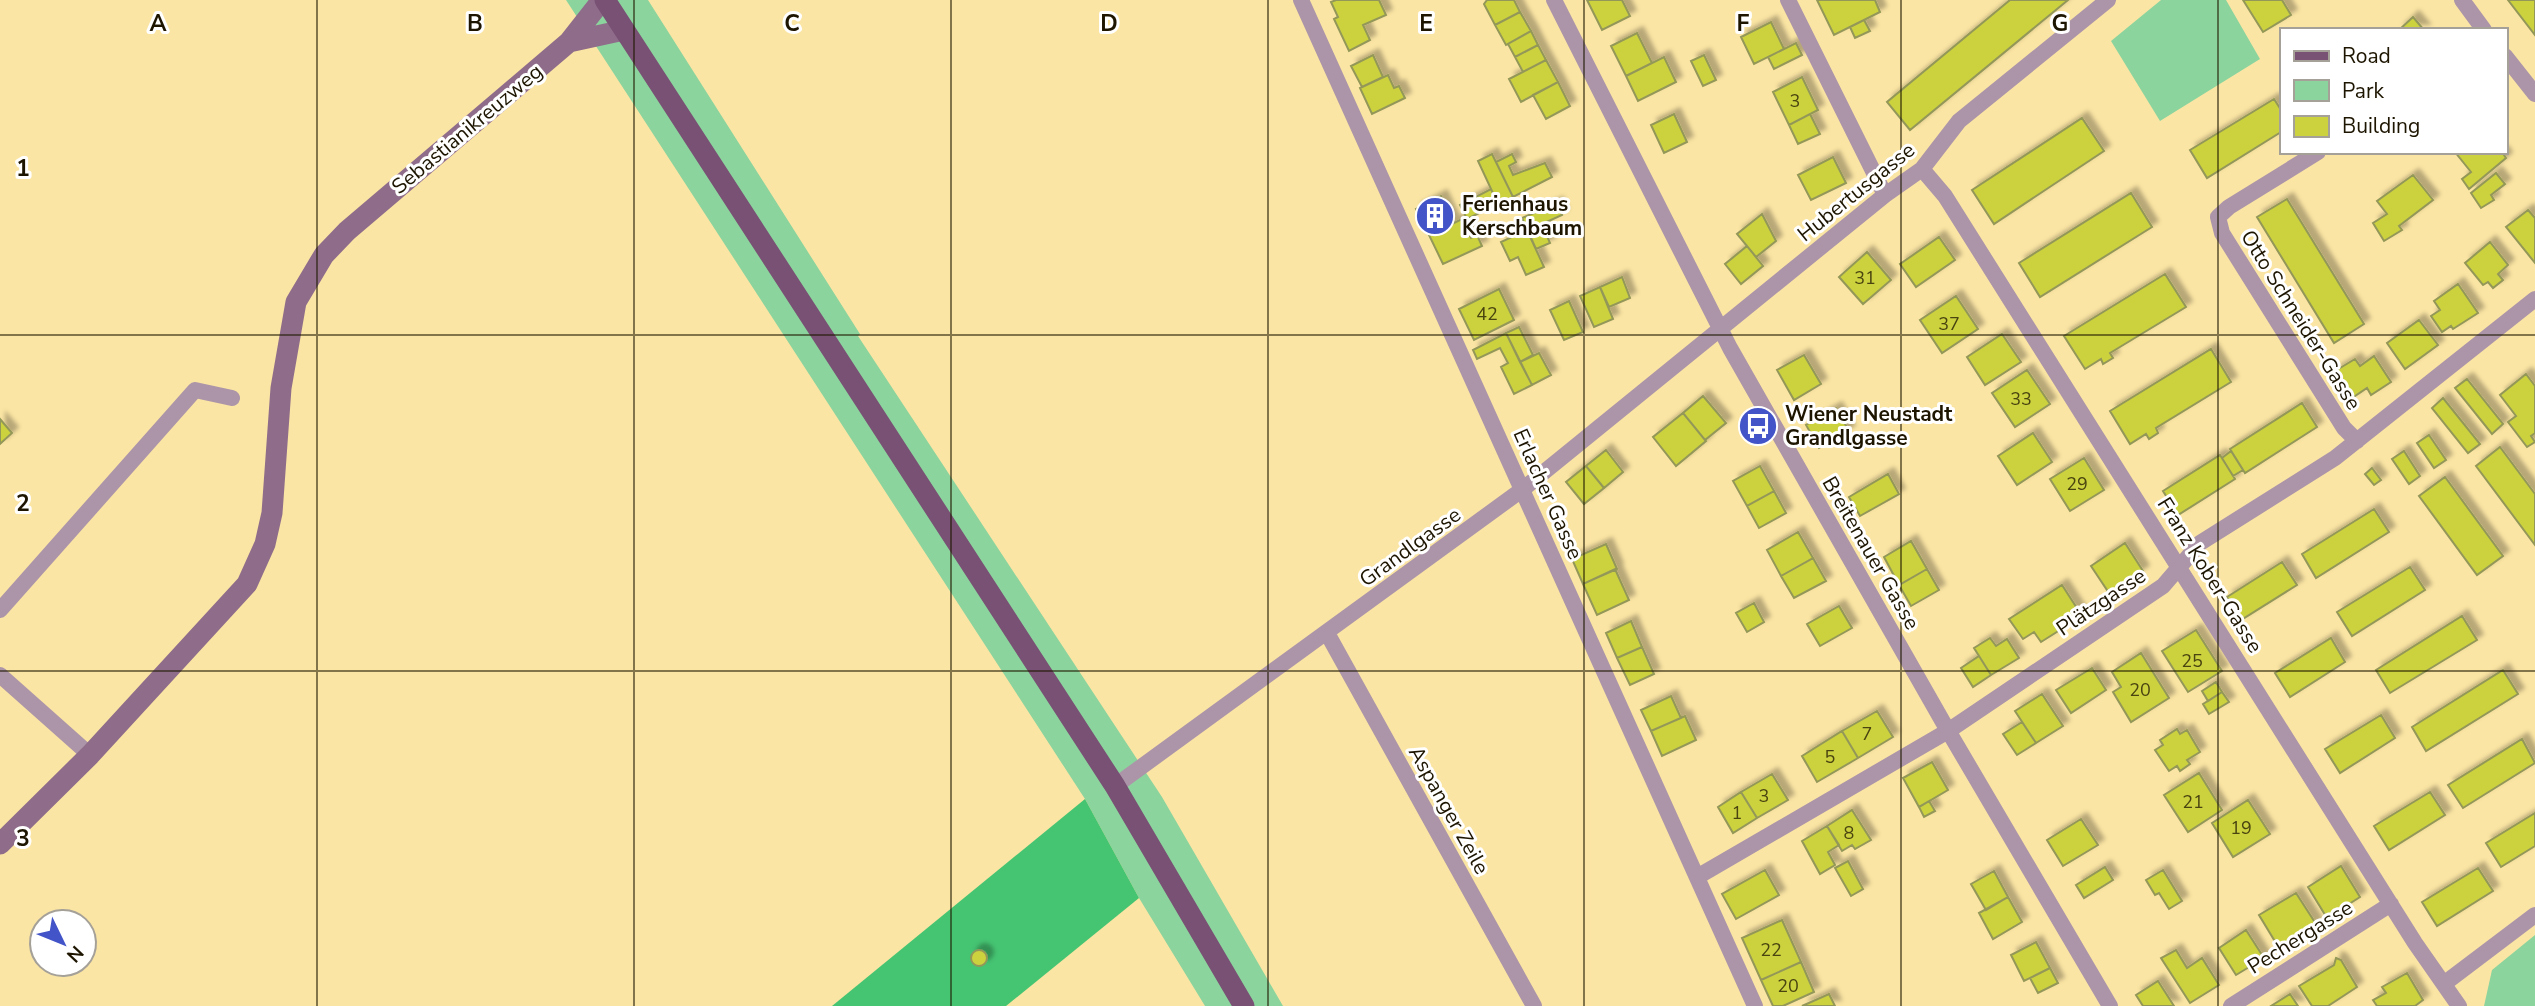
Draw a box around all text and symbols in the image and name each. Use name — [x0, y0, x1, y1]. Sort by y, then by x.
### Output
text: A — [149, 8, 167, 39]
text: B — [467, 8, 483, 39]
text: C — [784, 8, 800, 39]
text: D — [1100, 8, 1118, 39]
text: E — [1419, 8, 1433, 39]
text: F — [1737, 8, 1750, 39]
text: G — [2052, 8, 2068, 39]
legend — [2280, 28, 2507, 154]
text: Road — [2342, 42, 2391, 70]
street label: Sebastianikreuzweg — [386, 58, 548, 200]
text: Park — [2342, 77, 2384, 105]
house number: 3 — [1790, 89, 1800, 113]
text: Building — [2342, 112, 2420, 140]
street label: Hubertusgasse — [1792, 136, 1920, 248]
text: 1 — [16, 153, 30, 184]
place label: Ferienhaus Kerschbaum — [1462, 190, 1582, 242]
building icon: Ferienhaus Kerschbaum — [1414, 195, 1456, 237]
street label: Otto Schneider-Gasse — [2234, 225, 2368, 415]
house number: 31 — [1854, 266, 1876, 290]
house number: 42 — [1476, 302, 1498, 326]
house number: 37 — [1938, 312, 1960, 336]
house number: 33 — [2010, 387, 2032, 411]
place label: Wiener Neustadt Grandlgasse — [1785, 400, 1953, 452]
bus stop icon: Wiener Neustadt Grandlgasse — [1737, 405, 1779, 447]
street label: Erlacher Gasse — [1507, 424, 1589, 564]
street label: Breitenauer Gasse — [1816, 471, 1926, 635]
house number: 29 — [2066, 472, 2088, 496]
text: 2 — [16, 488, 30, 519]
street label: Franz Kober-Gasse — [2151, 492, 2269, 658]
street label: Grandlgasse — [1354, 501, 1466, 593]
street label: Plätzgasse — [2051, 562, 2151, 642]
house number: 25 — [2181, 649, 2203, 673]
house number: 20 — [2129, 678, 2151, 702]
house number: 7 — [1862, 722, 1872, 746]
street label: Aspanger Zeile — [1402, 741, 1496, 879]
house number: 5 — [1825, 745, 1835, 769]
house number: 3 — [1759, 784, 1769, 808]
house number: 21 — [2182, 790, 2204, 814]
house number: 1 — [1732, 801, 1742, 825]
house number: 19 — [2230, 816, 2252, 840]
house number: 8 — [1844, 821, 1854, 845]
text: 3 — [16, 823, 30, 854]
street label: Pechergasse — [2242, 894, 2358, 980]
north arrow — [28, 908, 98, 978]
house number: 22 — [1760, 938, 1782, 962]
text: N — [60, 940, 89, 968]
house number: 20 — [1777, 974, 1799, 998]

